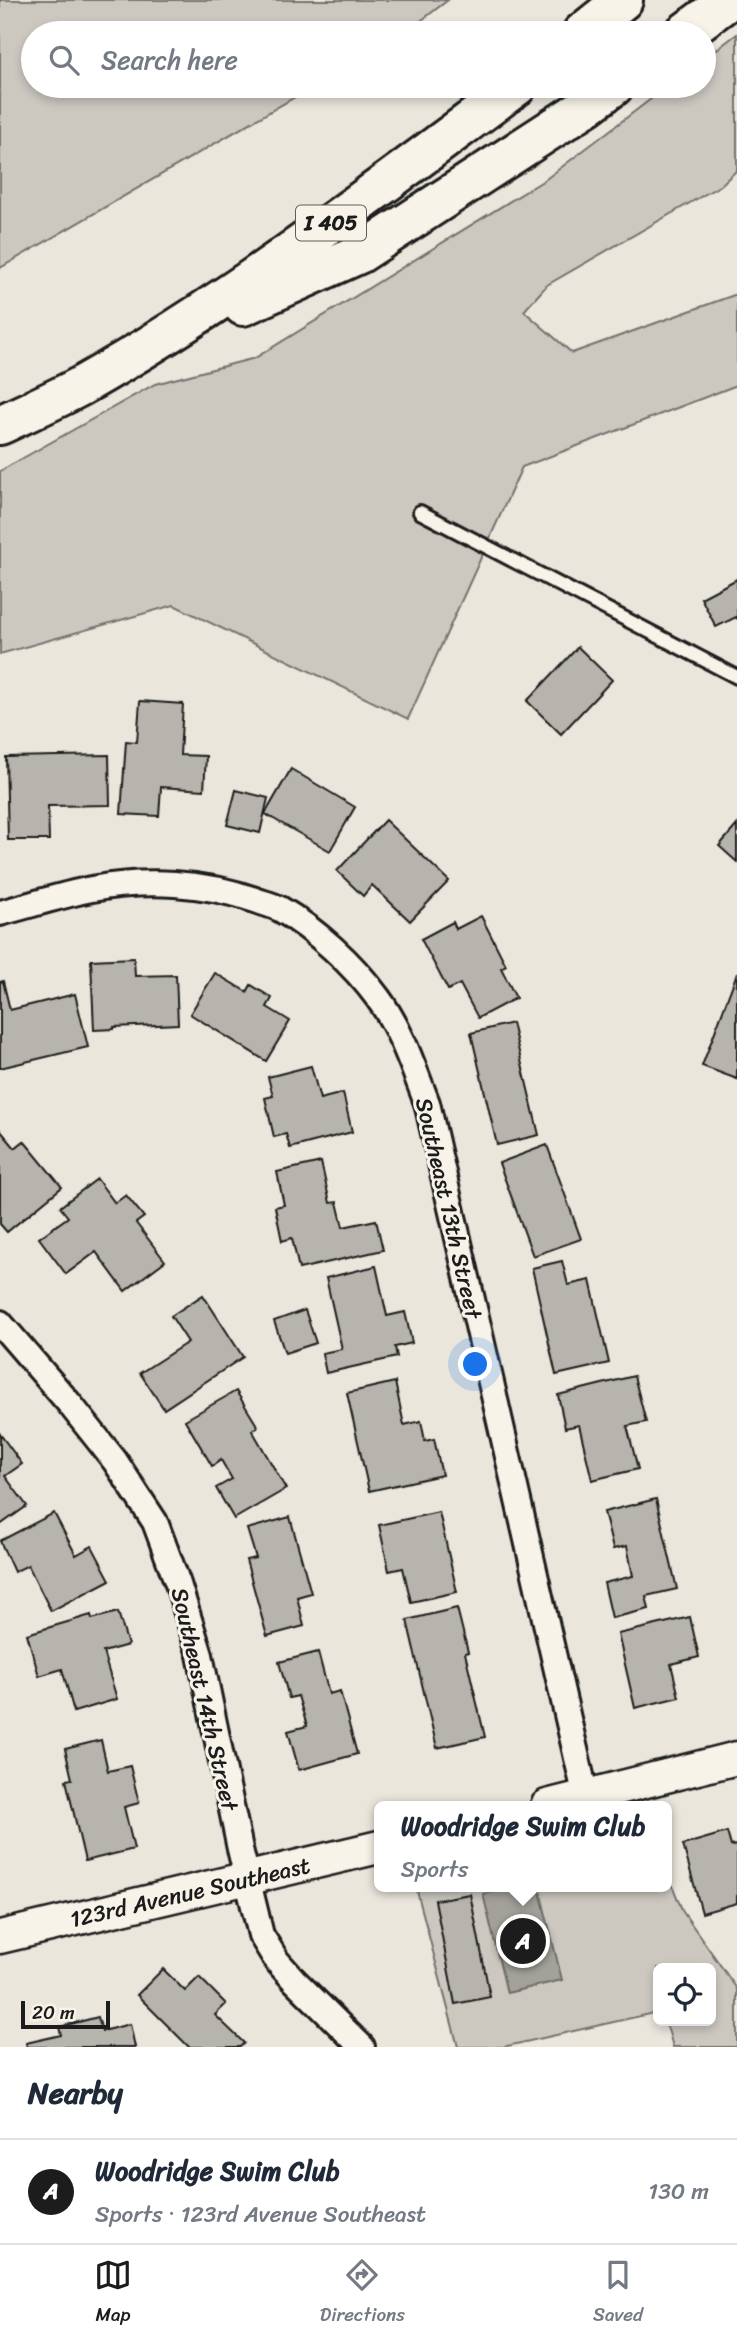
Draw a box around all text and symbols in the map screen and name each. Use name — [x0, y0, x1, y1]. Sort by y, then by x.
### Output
search box — [21, 21, 716, 98]
text: Search here — [101, 37, 238, 83]
icon: search — [45, 41, 83, 79]
road number: I 405 — [296, 206, 366, 241]
street label: Southeast 13th Street — [403, 1093, 494, 1325]
your location — [458, 1347, 492, 1381]
street label: Southeast 14th Street — [159, 1584, 250, 1816]
popup — [374, 1801, 672, 1892]
text: Woodridge Swim Club — [401, 1803, 645, 1849]
street label: 123rd Avenue Southeast — [66, 1845, 314, 1940]
text: Sports — [401, 1849, 468, 1890]
pin: A — [500, 1915, 546, 1967]
map controls — [653, 1963, 716, 2026]
button: locate — [653, 1963, 716, 2026]
text: 20 m — [32, 1996, 75, 2029]
scale bar — [21, 1998, 110, 2030]
text: Nearby — [28, 2066, 123, 2120]
text: Woodridge Swim Club — [95, 2148, 340, 2194]
text: A — [43, 2171, 59, 2212]
text: 130 m — [648, 2171, 709, 2212]
text: Sports · 123rd Avenue Southeast — [95, 2194, 426, 2235]
tab: Map — [94, 2256, 132, 2331]
tab: Directions — [320, 2256, 405, 2331]
tab: Saved — [593, 2256, 643, 2331]

